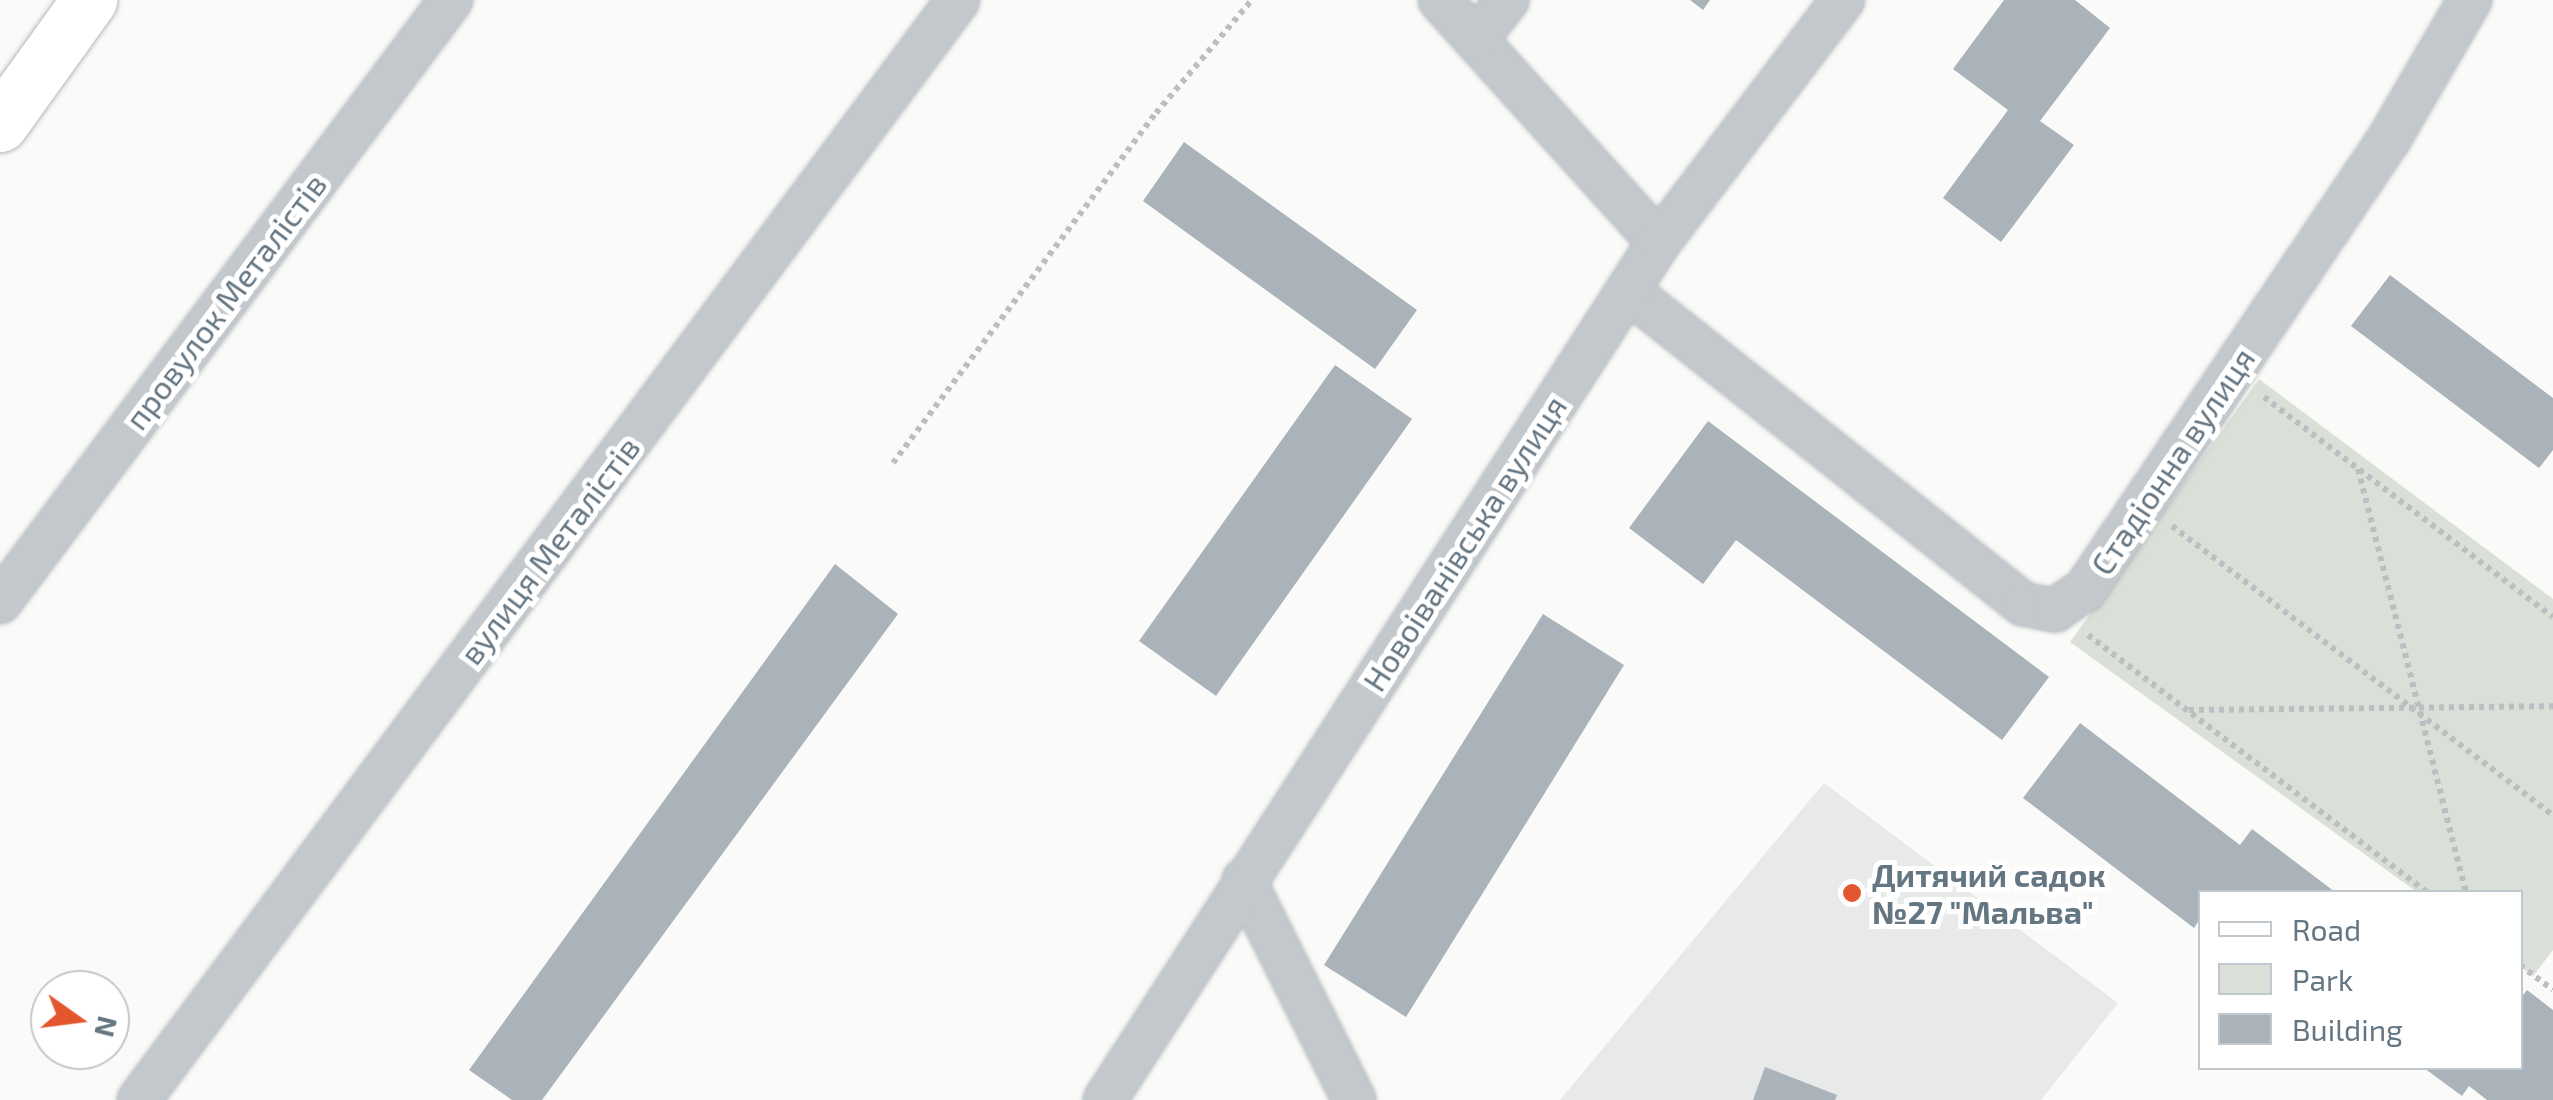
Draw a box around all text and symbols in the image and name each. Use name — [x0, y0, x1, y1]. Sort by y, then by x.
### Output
street label: провулок Металістів — [116, 165, 334, 437]
street label: Стадіонна вулиця — [2082, 340, 2262, 582]
street label: Новоіванівська вулиця — [1354, 388, 1574, 698]
street label: вулиця Металістів — [451, 429, 647, 671]
place label: Дитячий садок №27 "Мальва" — [1872, 856, 2106, 931]
marker: Дитячий садок №27 "Мальва" — [1841, 882, 1863, 904]
legend — [2198, 890, 2523, 1070]
text: Road — [2292, 911, 2361, 947]
text: Park — [2292, 961, 2353, 997]
north arrow — [30, 970, 130, 1070]
text: Building — [2292, 1011, 2403, 1047]
text: N — [88, 1013, 126, 1041]

